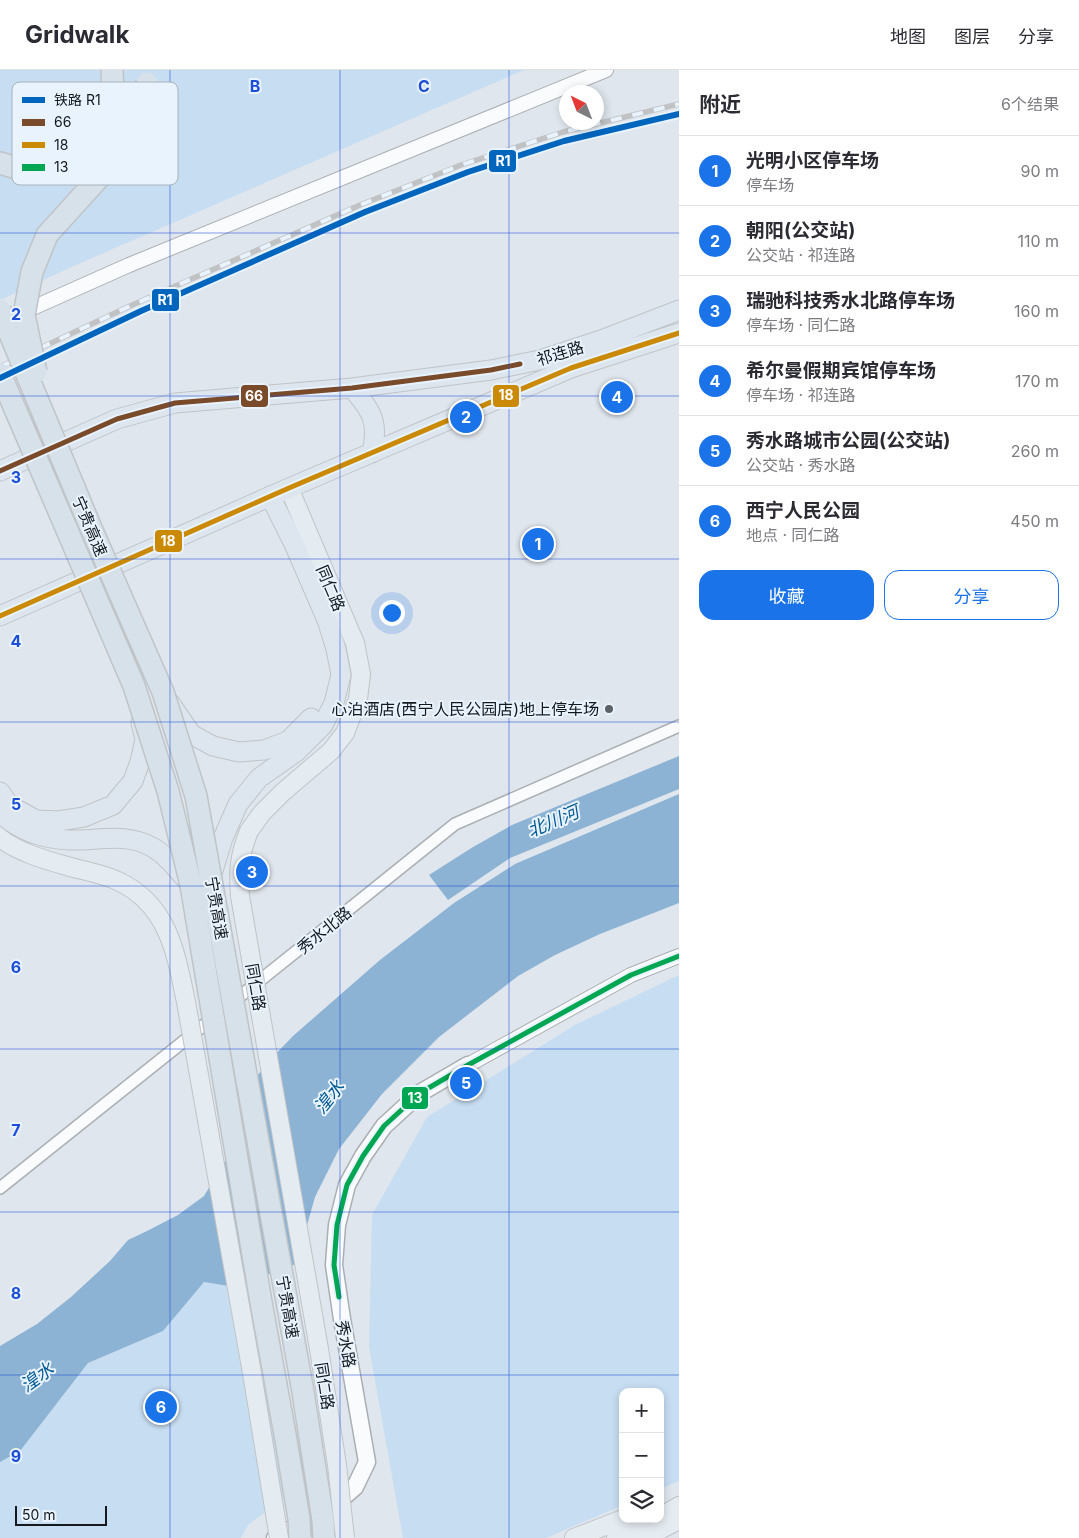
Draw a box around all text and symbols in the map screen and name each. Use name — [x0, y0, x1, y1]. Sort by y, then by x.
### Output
text: Gridwalk — [25, 20, 129, 49]
text: 地图 — [890, 26, 926, 47]
text: 图层 — [954, 26, 990, 47]
text: 分享 — [1018, 26, 1054, 47]
text: B — [250, 76, 260, 96]
text: C — [418, 76, 430, 96]
legend — [12, 82, 178, 185]
north arrow — [559, 85, 604, 130]
text: 铁路 R1 — [54, 91, 101, 108]
text: 附近 — [699, 92, 741, 117]
text: 6个结果 — [1001, 94, 1059, 114]
text: 66 — [54, 113, 71, 130]
text: 18 — [54, 136, 68, 153]
line badge: R1 — [488, 149, 517, 173]
text: 光明小区停车场 — [746, 149, 879, 172]
text: R1 — [495, 152, 511, 169]
text: 13 — [54, 158, 68, 175]
text: 1 — [712, 161, 718, 181]
text: 90 m — [1020, 161, 1059, 181]
text: 停车场 — [746, 175, 794, 195]
text: 朝阳(公交站) — [746, 219, 855, 242]
text: 2 — [710, 231, 720, 251]
text: 110 m — [1017, 231, 1059, 251]
text: 公交站 · 祁连路 — [746, 245, 856, 265]
line badge: R1 — [151, 288, 180, 312]
text: 瑞驰科技秀水北路停车场 — [746, 289, 955, 312]
text: R1 — [157, 291, 173, 308]
text: 3 — [710, 301, 720, 321]
text: 160 m — [1014, 301, 1059, 321]
text: 2 — [11, 304, 21, 324]
text: 停车场 · 同仁路 — [746, 315, 856, 335]
street label: 祁连路 — [534, 336, 586, 370]
text: 希尔曼假期宾馆停车场 — [746, 359, 936, 382]
text: 4 — [710, 371, 720, 391]
text: 170 m — [1015, 371, 1059, 391]
pin: 4 — [601, 378, 633, 416]
line badge: 66 — [240, 384, 269, 408]
line badge: 18 — [492, 384, 520, 408]
text: 停车场 · 祁连路 — [746, 385, 856, 405]
text: 18 — [498, 386, 514, 403]
text: 66 — [245, 387, 263, 404]
pin: 2 — [450, 398, 482, 436]
text: 秀水路城市公园(公交站) — [746, 429, 950, 452]
text: 5 — [710, 441, 720, 461]
text: 260 m — [1011, 441, 1059, 461]
text: 公交站 · 秀水路 — [746, 455, 856, 475]
text: 3 — [11, 467, 21, 487]
street label: 宁贵高速 — [68, 493, 112, 559]
text: 西宁人民公园 — [746, 499, 860, 522]
text: 6 — [710, 511, 720, 531]
text: 450 m — [1010, 511, 1059, 531]
pin: 1 — [522, 525, 554, 563]
text: 地点 · 同仁路 — [746, 525, 840, 545]
line badge: 18 — [154, 529, 183, 553]
text: 18 — [160, 532, 176, 549]
street label: 同仁路 — [312, 562, 350, 614]
button: 收藏 — [699, 570, 874, 620]
button: 分享 — [884, 570, 1059, 620]
your location — [379, 600, 405, 626]
text: 4 — [11, 631, 22, 651]
place label: 心泊酒店(西宁人民公园店)地上停车场 — [331, 699, 599, 719]
marker: 心泊酒店(西宁人民公园店)地上停车场 — [603, 703, 615, 715]
text: 5 — [11, 794, 21, 814]
water label: 北川河 — [524, 800, 585, 841]
pin: 3 — [236, 853, 268, 891]
street label: 宁贵高速 — [202, 875, 232, 941]
street label: 秀水北路 — [293, 902, 355, 958]
text: 6 — [11, 957, 21, 977]
street label: 同仁路 — [242, 962, 270, 1012]
pin: 5 — [450, 1064, 482, 1102]
water label: 湟水 — [310, 1076, 349, 1118]
line badge: 13 — [401, 1086, 429, 1110]
text: 13 — [407, 1089, 423, 1106]
text: 7 — [11, 1120, 21, 1140]
street label: 宁贵高速 — [273, 1274, 303, 1340]
text: 8 — [11, 1283, 21, 1303]
street label: 秀水路 — [332, 1319, 360, 1369]
water label: 湟水 — [16, 1357, 59, 1396]
street label: 同仁路 — [311, 1361, 339, 1411]
pin: 6 — [145, 1388, 177, 1426]
map controls — [619, 1388, 664, 1523]
button: + — [619, 1388, 664, 1433]
button: − — [619, 1433, 664, 1478]
text: 9 — [11, 1446, 21, 1466]
button: layers — [619, 1478, 664, 1523]
scale bar — [15, 1503, 108, 1526]
text: 50 m — [22, 1506, 56, 1523]

